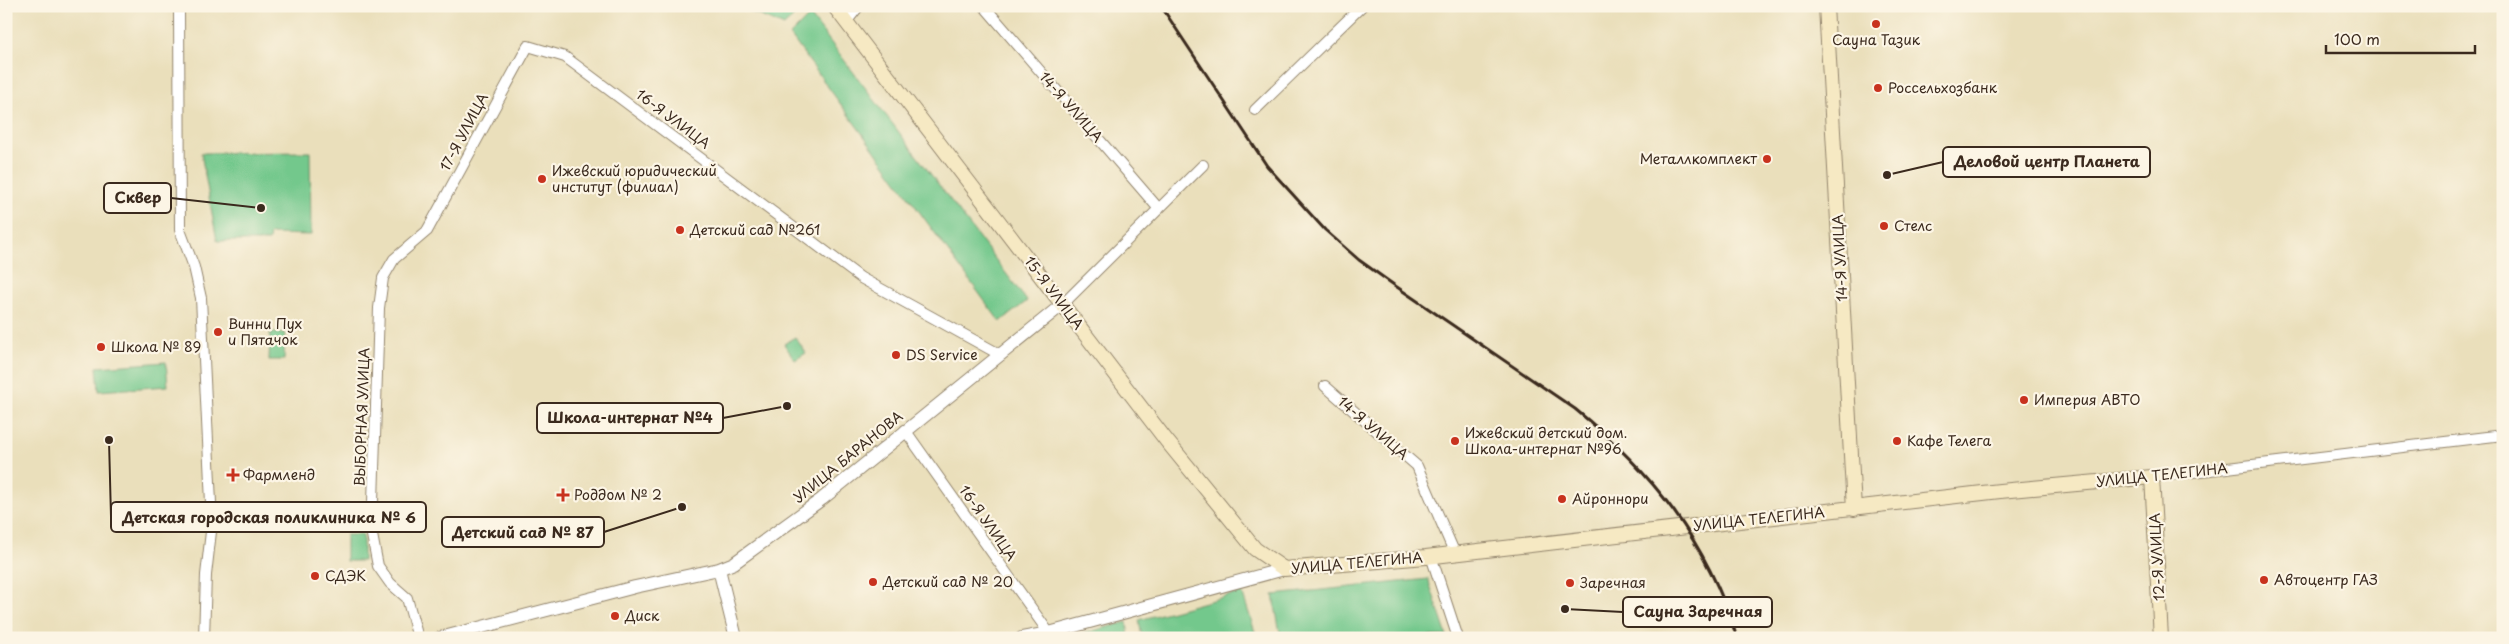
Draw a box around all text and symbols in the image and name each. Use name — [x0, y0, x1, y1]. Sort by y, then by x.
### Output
marker: Сауна Тазик — [1870, 18, 1882, 30]
scale bar — [2326, 22, 2475, 54]
text: 100 m — [2334, 27, 2380, 50]
place label: Сауна Тазик — [1832, 29, 1921, 50]
street label: 14-Я УЛИЦА — [1035, 67, 1108, 147]
place label: Россельхозбанк — [1888, 77, 1998, 98]
marker: Россельхозбанк — [1872, 82, 1884, 94]
street label: 16-Я УЛИЦА — [632, 84, 715, 154]
street label: 17-Я УЛИЦА — [434, 89, 493, 175]
callout: Деловой центр Планета — [1943, 147, 2150, 177]
place label: Металлкомплект — [1640, 148, 1757, 169]
text: Деловой центр Планета — [1953, 149, 2141, 172]
marker: Металлкомплект — [1761, 153, 1773, 165]
place label: Ижевский юридический институт (филиал) — [552, 160, 717, 197]
marker: Ижевский юридический институт (филиал) — [536, 173, 548, 185]
callout: Сквер — [104, 183, 171, 213]
text: Сквер — [115, 185, 161, 208]
street label: 14-Я УЛИЦА — [1827, 213, 1852, 302]
place label: Стелс — [1894, 215, 1932, 236]
place label: Детский сад №261 — [689, 219, 820, 240]
marker: Стелс — [1878, 220, 1890, 232]
marker: Детский сад №261 — [674, 224, 686, 236]
street label: 15-Я УЛИЦА — [1020, 251, 1089, 334]
place label: Винни Пух и Пятачок — [228, 313, 302, 350]
marker: Винни Пух и Пятачок — [212, 326, 224, 338]
place label: Школа № 89 — [111, 336, 201, 357]
marker: Школа № 89 — [95, 341, 107, 353]
place label: DS Service — [906, 344, 978, 365]
street label: ВЫБОРНАЯ УЛИЦА — [349, 347, 374, 487]
marker: DS Service — [890, 349, 902, 361]
place label: Империя АВТО — [2034, 389, 2141, 410]
street label: 14-Я УЛИЦА — [1333, 391, 1413, 464]
marker: Империя АВТО — [2018, 394, 2030, 406]
callout: Школа-интернат №4 — [537, 403, 723, 433]
text: Школа-интернат №4 — [547, 405, 713, 428]
street label: УЛИЦА БАРАНОВА — [788, 406, 907, 507]
place label: Ижевский детский дом. Школа-интернат №96 — [1465, 422, 1628, 459]
place label: Кафе Телега — [1907, 430, 1991, 451]
marker: Ижевский детский дом. Школа-интернат №96 — [1449, 435, 1461, 447]
marker: Кафе Телега — [1891, 435, 1903, 447]
street label: УЛИЦА ТЕЛЕГИНА — [2095, 457, 2229, 492]
place label: Фармленд — [243, 464, 315, 485]
marker: Фармленд — [227, 469, 239, 481]
street label: 16-Я УЛИЦА — [955, 481, 1022, 565]
place label: Роддом № 2 — [574, 484, 662, 505]
marker: Роддом № 2 — [556, 488, 570, 502]
place label: Айроннори — [1572, 488, 1649, 509]
marker: Айроннори — [1556, 493, 1568, 505]
street label: УЛИЦА ТЕЛЕГИНА — [1692, 501, 1826, 536]
callout: Детская городская поликлиника № 6 — [111, 502, 426, 532]
text: Детская городская поликлиника № 6 — [121, 505, 416, 528]
street label: 12-Я УЛИЦА — [2144, 512, 2169, 602]
callout: Детский сад № 87 — [442, 517, 604, 547]
text: Детский сад № 87 — [451, 520, 594, 543]
street label: УЛИЦА ТЕЛЕГИНА — [1290, 546, 1424, 579]
place label: СДЭК — [325, 565, 366, 586]
place label: Автоцентр ГАЗ — [2274, 569, 2378, 590]
marker: СДЭК — [309, 570, 321, 582]
place label: Детский сад № 20 — [882, 571, 1013, 592]
place label: Заречная — [1580, 572, 1646, 593]
marker: Автоцентр ГАЗ — [2258, 574, 2270, 586]
marker: Детский сад № 20 — [867, 576, 879, 588]
marker: Заречная — [1564, 577, 1576, 589]
callout: Сауна Заречная — [1623, 597, 1772, 627]
text: Сауна Заречная — [1634, 599, 1762, 622]
place label: Диск — [624, 605, 660, 626]
marker: Диск — [609, 610, 621, 622]

